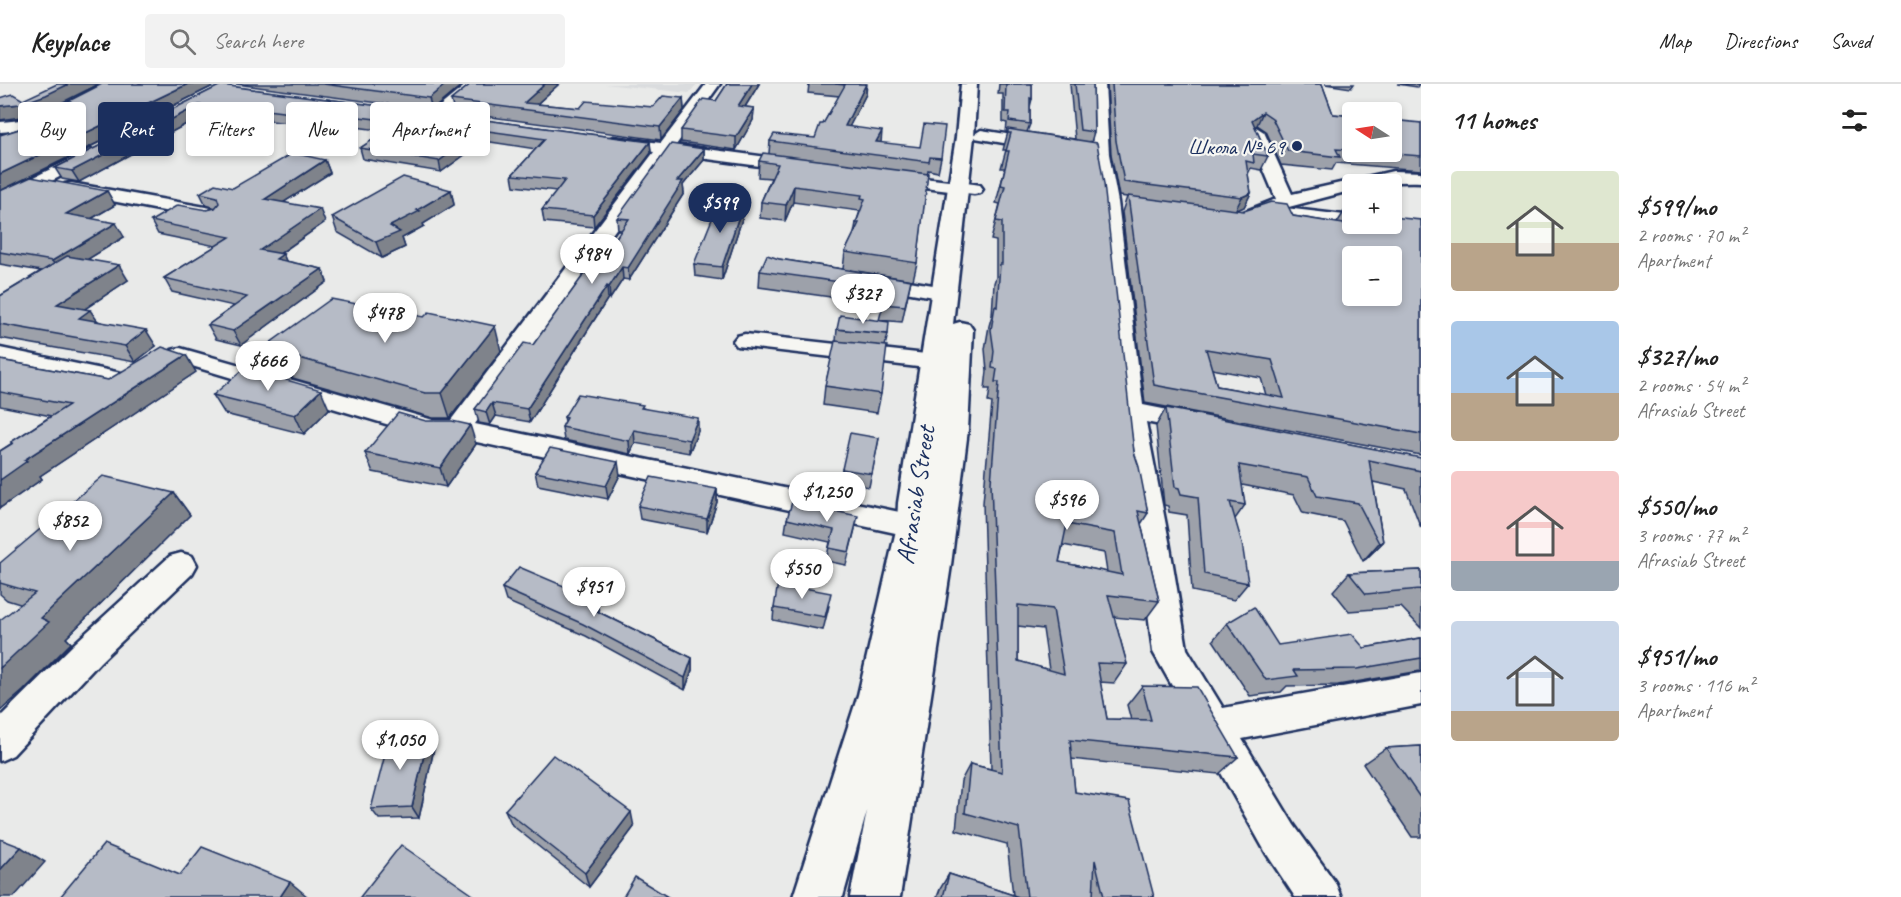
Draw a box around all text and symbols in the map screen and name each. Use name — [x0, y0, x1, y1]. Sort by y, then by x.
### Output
search box — [145, 14, 565, 68]
text: Keyplace — [30, 24, 109, 59]
icon: search — [166, 25, 199, 58]
text: Search here — [214, 27, 303, 55]
text: Map — [1659, 28, 1691, 54]
text: Directions — [1724, 28, 1797, 54]
text: Saved — [1830, 28, 1871, 54]
chip: Buy — [18, 102, 86, 156]
chip: Rent — [98, 102, 174, 156]
chip: Filters — [186, 102, 274, 156]
chip: New — [286, 102, 358, 156]
chip: Apartment — [370, 102, 490, 156]
north arrow — [1342, 102, 1402, 162]
map controls — [1342, 102, 1402, 306]
text: 11 homes — [1451, 104, 1536, 137]
icon: filters — [1838, 104, 1871, 137]
place label: Школа № 69 — [1188, 133, 1287, 161]
marker: Школа № 69 — [1290, 139, 1304, 153]
button: + — [1342, 174, 1402, 234]
pin: $599 — [684, 183, 756, 234]
text: $599 — [702, 190, 738, 215]
text: $599/mo — [1637, 190, 1716, 223]
icon: home — [1499, 195, 1571, 267]
text: 2 rooms · 70 m² — [1637, 223, 1745, 248]
pin: $984 — [556, 234, 628, 285]
text: $984 — [574, 241, 610, 266]
button: − — [1342, 246, 1402, 306]
text: Apartment — [1637, 248, 1710, 273]
pin: $327 — [827, 274, 899, 325]
text: $327 — [845, 281, 881, 306]
pin: $478 — [349, 293, 421, 344]
text: $478 — [367, 300, 403, 325]
text: $327/mo — [1637, 340, 1717, 373]
pin: $666 — [232, 341, 304, 392]
icon: home — [1499, 345, 1571, 417]
text: $666 — [249, 348, 287, 373]
text: 2 rooms · 54 m² — [1637, 373, 1745, 398]
text: Afrasiab Street — [1637, 398, 1744, 423]
street label: Afrasiab Street — [888, 421, 943, 567]
pin: $1,250 — [778, 472, 876, 523]
text: $1,250 — [803, 479, 851, 504]
pin: $596 — [1031, 480, 1103, 531]
text: $596 — [1049, 487, 1085, 512]
text: $550/mo — [1637, 490, 1716, 523]
icon: home — [1499, 495, 1571, 567]
pin: $852 — [34, 501, 106, 552]
text: $852 — [52, 508, 88, 533]
text: 3 rooms · 77 m² — [1637, 523, 1745, 548]
text: Afrasiab Street — [1637, 548, 1744, 573]
pin: $550 — [766, 549, 838, 600]
text: $550 — [784, 556, 820, 581]
pin: $951 — [558, 567, 630, 618]
text: $951 — [576, 574, 612, 599]
text: $951/mo — [1637, 640, 1716, 673]
icon: home — [1499, 645, 1571, 717]
text: 3 rooms · 116 m² — [1637, 673, 1754, 698]
text: Apartment — [1637, 698, 1710, 723]
pin: $1,050 — [351, 720, 449, 771]
text: $1,050 — [376, 727, 424, 752]

